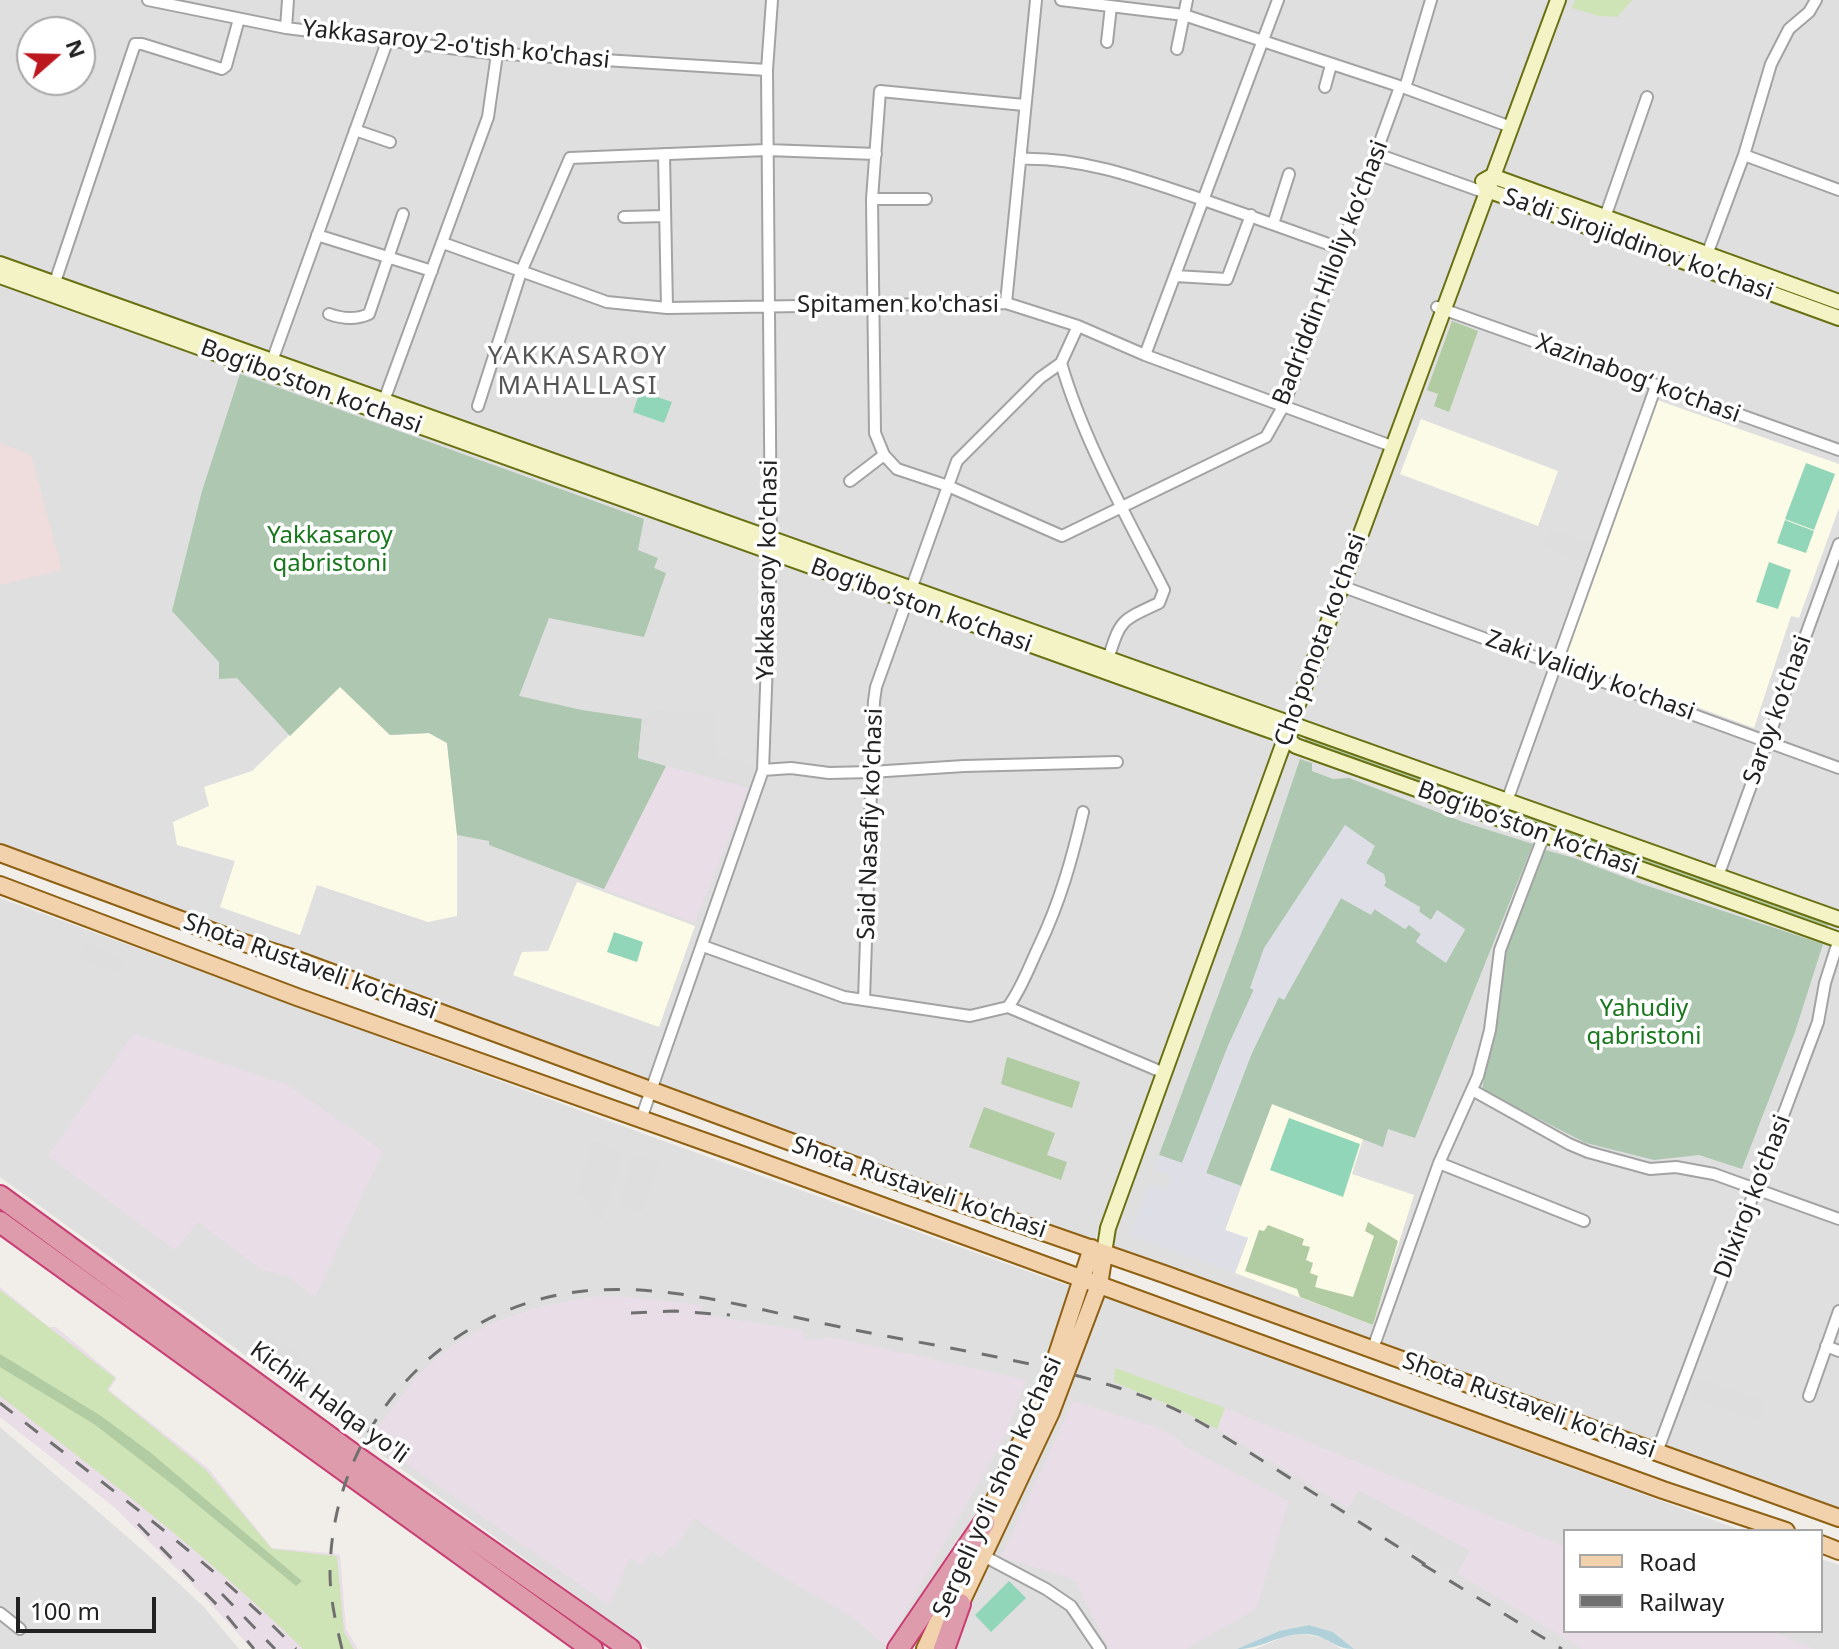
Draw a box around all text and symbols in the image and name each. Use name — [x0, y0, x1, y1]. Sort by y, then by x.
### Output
street label: Yakkasaroy 2-o'tish ko'chasi — [301, 15, 611, 75]
north arrow — [16, 16, 96, 96]
text: N — [60, 35, 94, 62]
street label: Badriddin Hiloliy koʻchasi — [1267, 137, 1395, 409]
street label: Sa'di Sirojiddinov ko'chasi — [1499, 183, 1777, 307]
street label: Spitamen ko'chasi — [797, 291, 999, 319]
street label: Xazinabog‘ ko‘chasi — [1532, 329, 1744, 429]
street label: Bogʻiboʻston koʻchasi — [196, 334, 426, 440]
district label: YAKKASAROY MAHALLASI — [488, 341, 668, 402]
street label: Yakkasaroy ko'chasi — [752, 460, 784, 680]
park label: Yakkasaroy qabristoni — [267, 522, 393, 578]
street label: Cho'ponota ko'chasi — [1269, 530, 1373, 750]
street label: Bogʻiboʻston koʻchasi — [806, 553, 1036, 659]
street label: Zaki Validiy ko'chasi — [1482, 625, 1698, 727]
street label: Saroy ko‘chasi — [1738, 632, 1818, 788]
street label: Said Nasafiy ko'chasi — [853, 708, 889, 940]
street label: Bogʻiboʻston koʻchasi — [1413, 776, 1643, 882]
street label: Shota Rustaveli ko'chasi — [180, 908, 440, 1026]
park label: Yahudiy qabristoni — [1587, 995, 1701, 1051]
street label: Dilxiroj ko‘chasi — [1709, 1111, 1797, 1283]
street label: Shota Rustaveli ko'chasi — [788, 1131, 1050, 1245]
street label: Kichik Halqa yo'li — [244, 1336, 414, 1470]
street label: Shota Rustaveli ko'chasi — [1399, 1347, 1659, 1465]
street label: Sergeli yo‘li shoh ko‘chasi — [927, 1352, 1069, 1622]
legend — [1563, 1529, 1823, 1633]
text: Road — [1639, 1545, 1697, 1578]
scale bar — [20, 1581, 160, 1631]
text: Railway — [1639, 1585, 1724, 1618]
text: 100 m — [30, 1594, 100, 1627]

